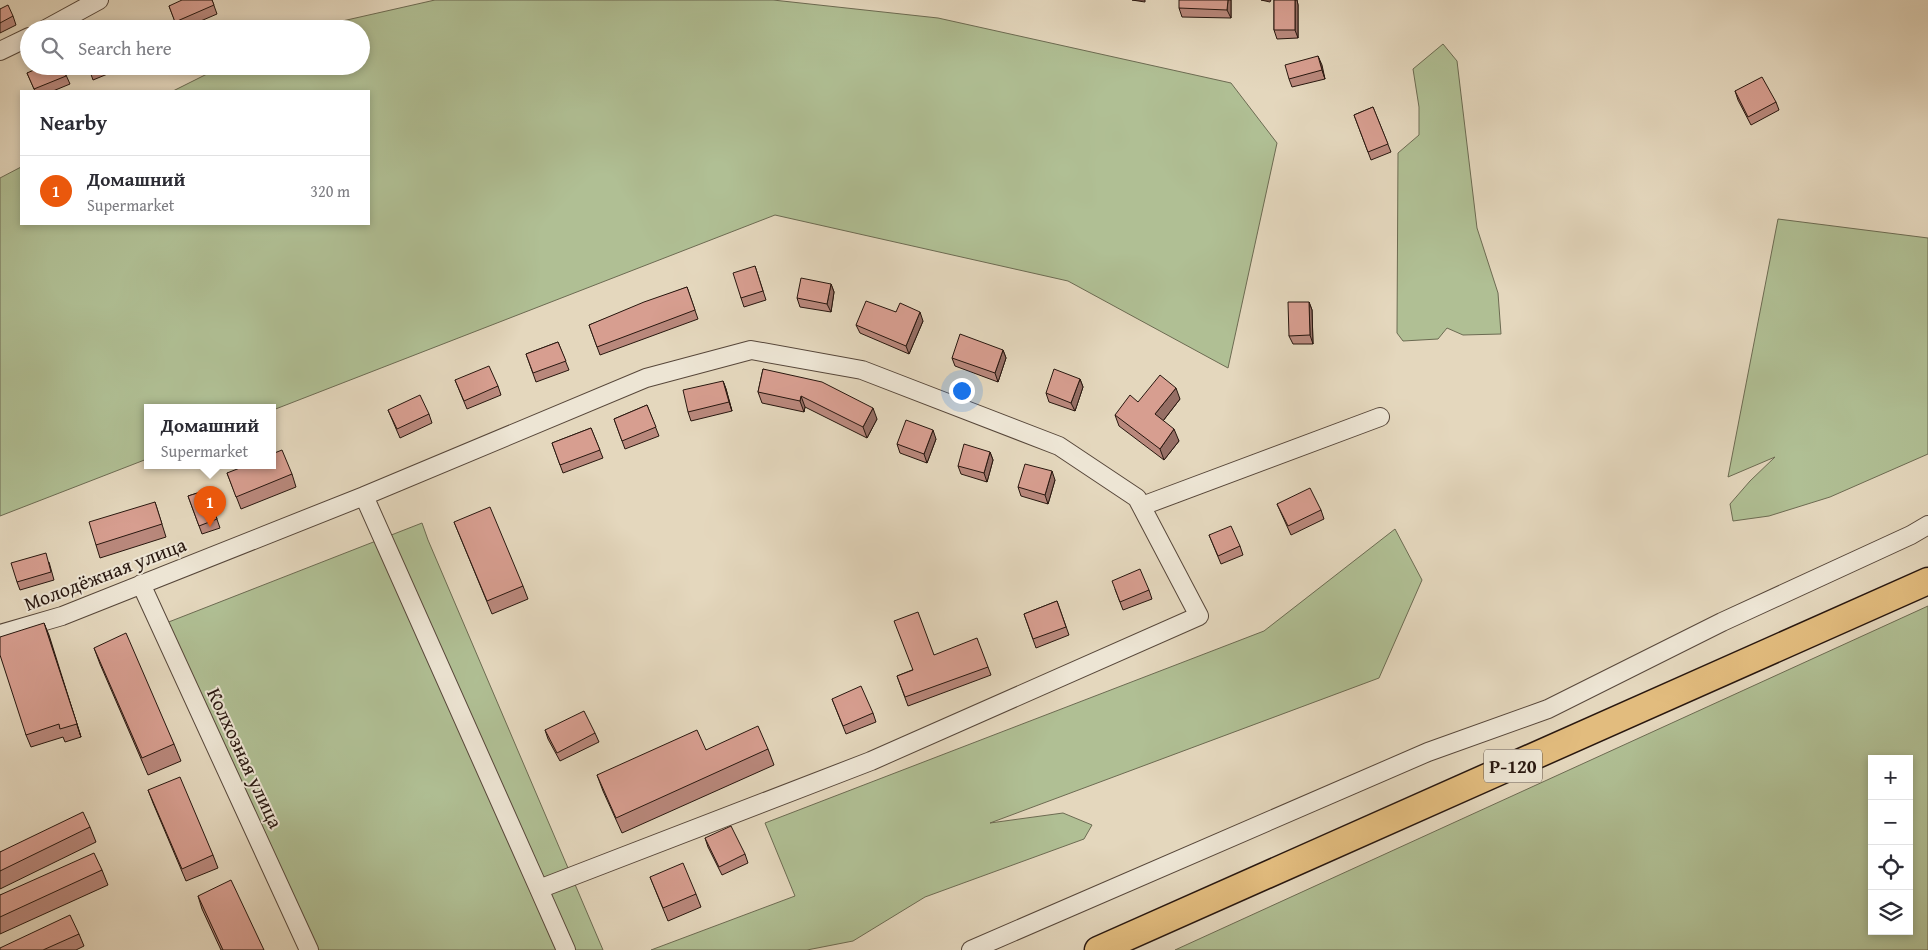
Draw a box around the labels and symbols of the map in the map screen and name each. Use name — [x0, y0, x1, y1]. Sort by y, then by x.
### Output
your location — [949, 378, 975, 404]
pin: 1 — [194, 486, 226, 527]
street label: Молодёжная улица — [19, 529, 191, 618]
street label: Колхозная улица — [200, 683, 291, 833]
road number: Р-120 — [1484, 749, 1542, 782]

